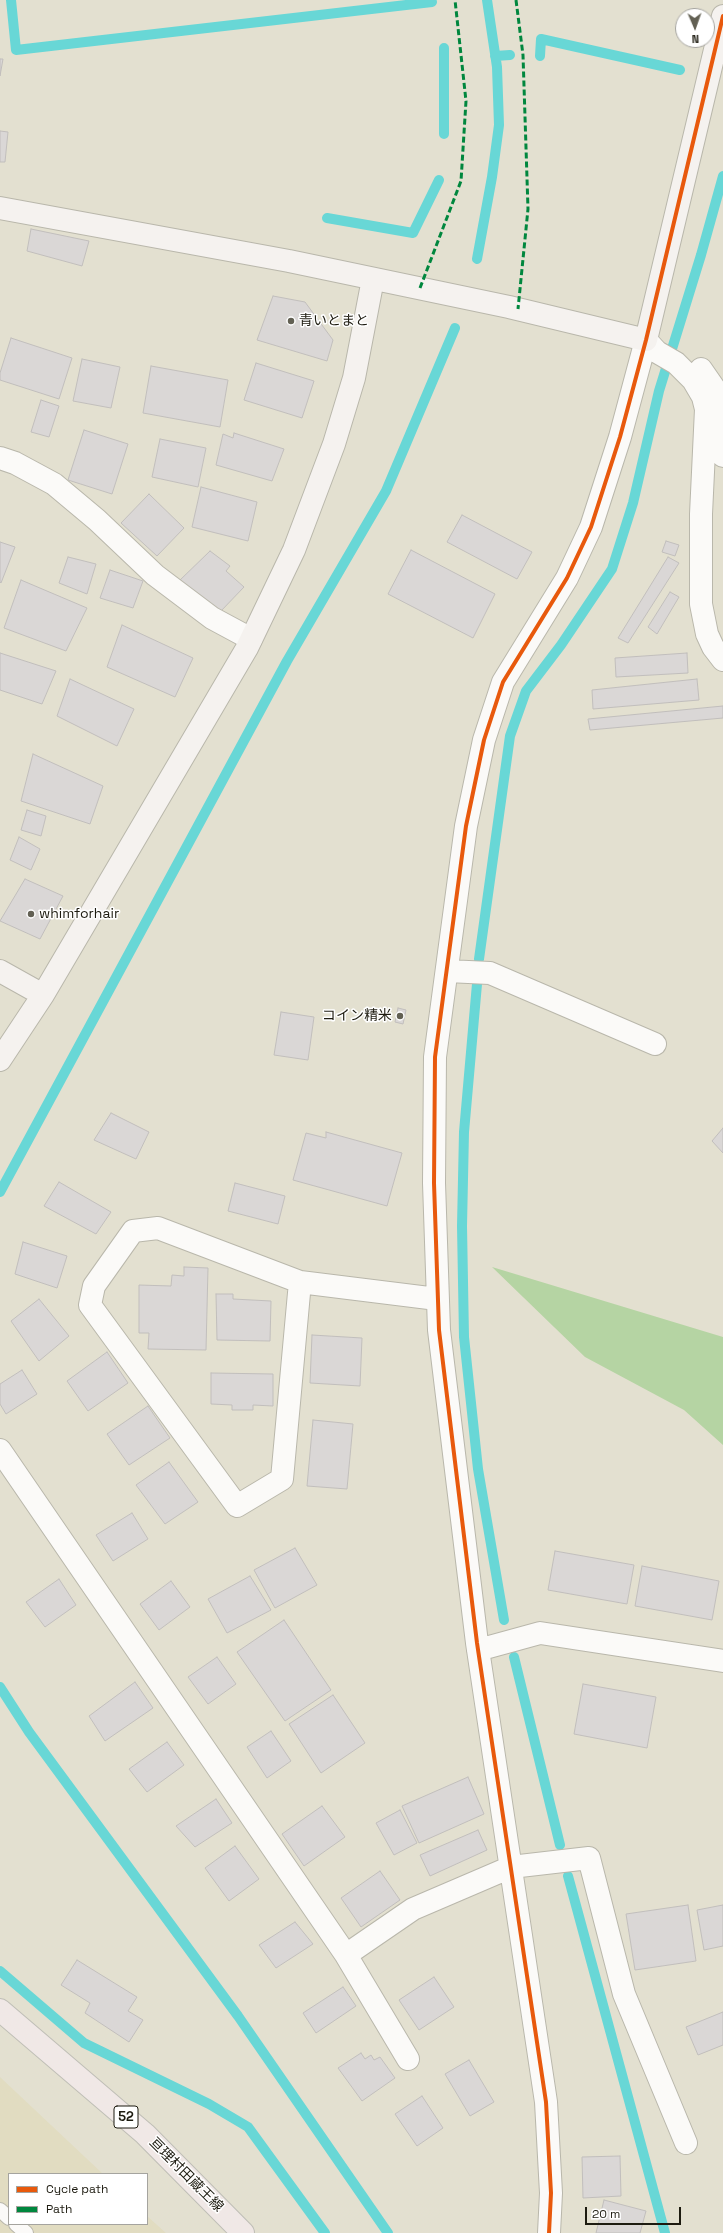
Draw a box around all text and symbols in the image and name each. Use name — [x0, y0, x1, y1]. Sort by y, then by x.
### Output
north arrow — [675, 8, 715, 48]
text: N — [691, 32, 699, 46]
place label: 青いとまと — [299, 313, 369, 329]
marker: 青いとまと — [286, 316, 296, 326]
place label: whimforhair — [39, 906, 119, 922]
marker: whimforhair — [26, 909, 36, 919]
place label: コイン精米 — [322, 1008, 392, 1024]
marker: コイン精米 — [395, 1011, 405, 1021]
road number: 52 — [114, 2106, 138, 2128]
street label: 亘理村田蔵王線 — [145, 2134, 227, 2216]
legend — [8, 2173, 148, 2225]
text: Cycle path — [46, 2181, 108, 2197]
scale bar — [587, 2199, 683, 2225]
text: Path — [46, 2201, 72, 2217]
text: 20 m — [592, 2206, 620, 2222]

